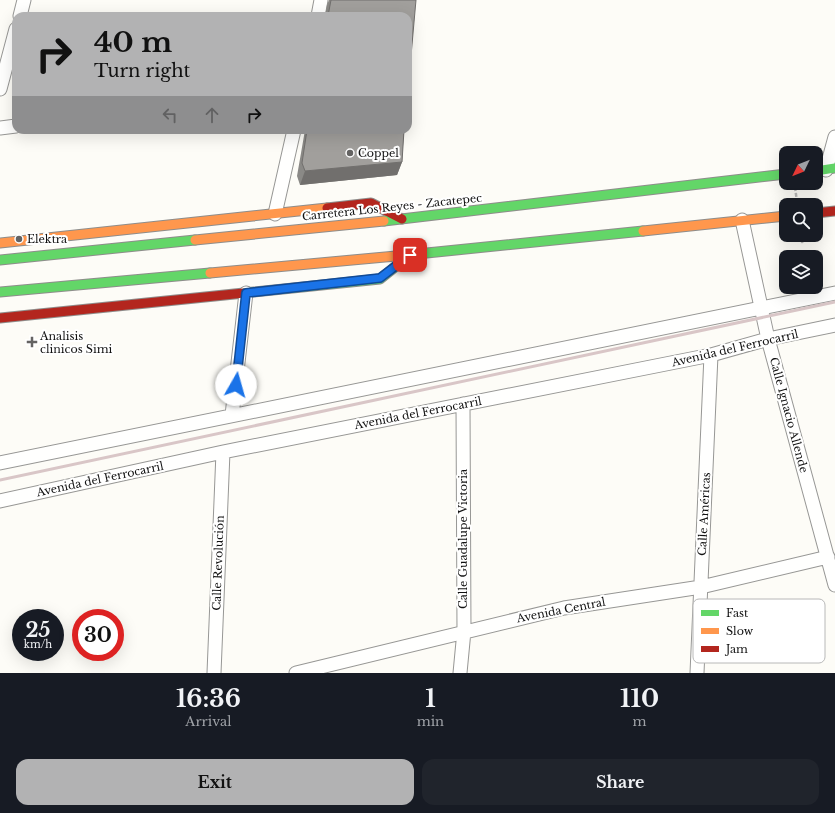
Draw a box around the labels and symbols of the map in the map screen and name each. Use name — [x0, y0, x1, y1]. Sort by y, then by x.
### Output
place label: Coppel — [358, 146, 399, 160]
north arrow — [779, 146, 823, 190]
marker: Coppel — [345, 148, 355, 158]
street label: Carretera Los Reyes - Zacatepec — [301, 191, 483, 223]
place label: Elektra — [27, 232, 68, 246]
marker: Elektra — [14, 234, 24, 244]
pin — [393, 238, 427, 272]
street label: Avenida del Ferrocarril — [669, 327, 800, 370]
place label: Analisis clinicos Simi — [39, 329, 112, 356]
marker: Analisis clinicos Simi — [27, 337, 37, 347]
street label: Calle Ignacio Allende — [767, 356, 811, 474]
position arrow — [215, 364, 257, 406]
street label: Avenida del Ferrocarril — [352, 394, 483, 432]
street label: Avenida del Ferrocarril — [34, 459, 165, 500]
street label: Calle Guadalupe Victoria — [456, 468, 470, 609]
street label: Calle Américas — [695, 472, 713, 556]
street label: Calle Revolución — [209, 515, 227, 611]
street label: Avenida Central — [514, 594, 607, 626]
legend — [693, 599, 825, 663]
text: Fast — [726, 606, 749, 620]
speed limit sign: 30 — [72, 609, 124, 661]
text: Slow — [726, 624, 754, 638]
text: Jam — [724, 642, 748, 656]

